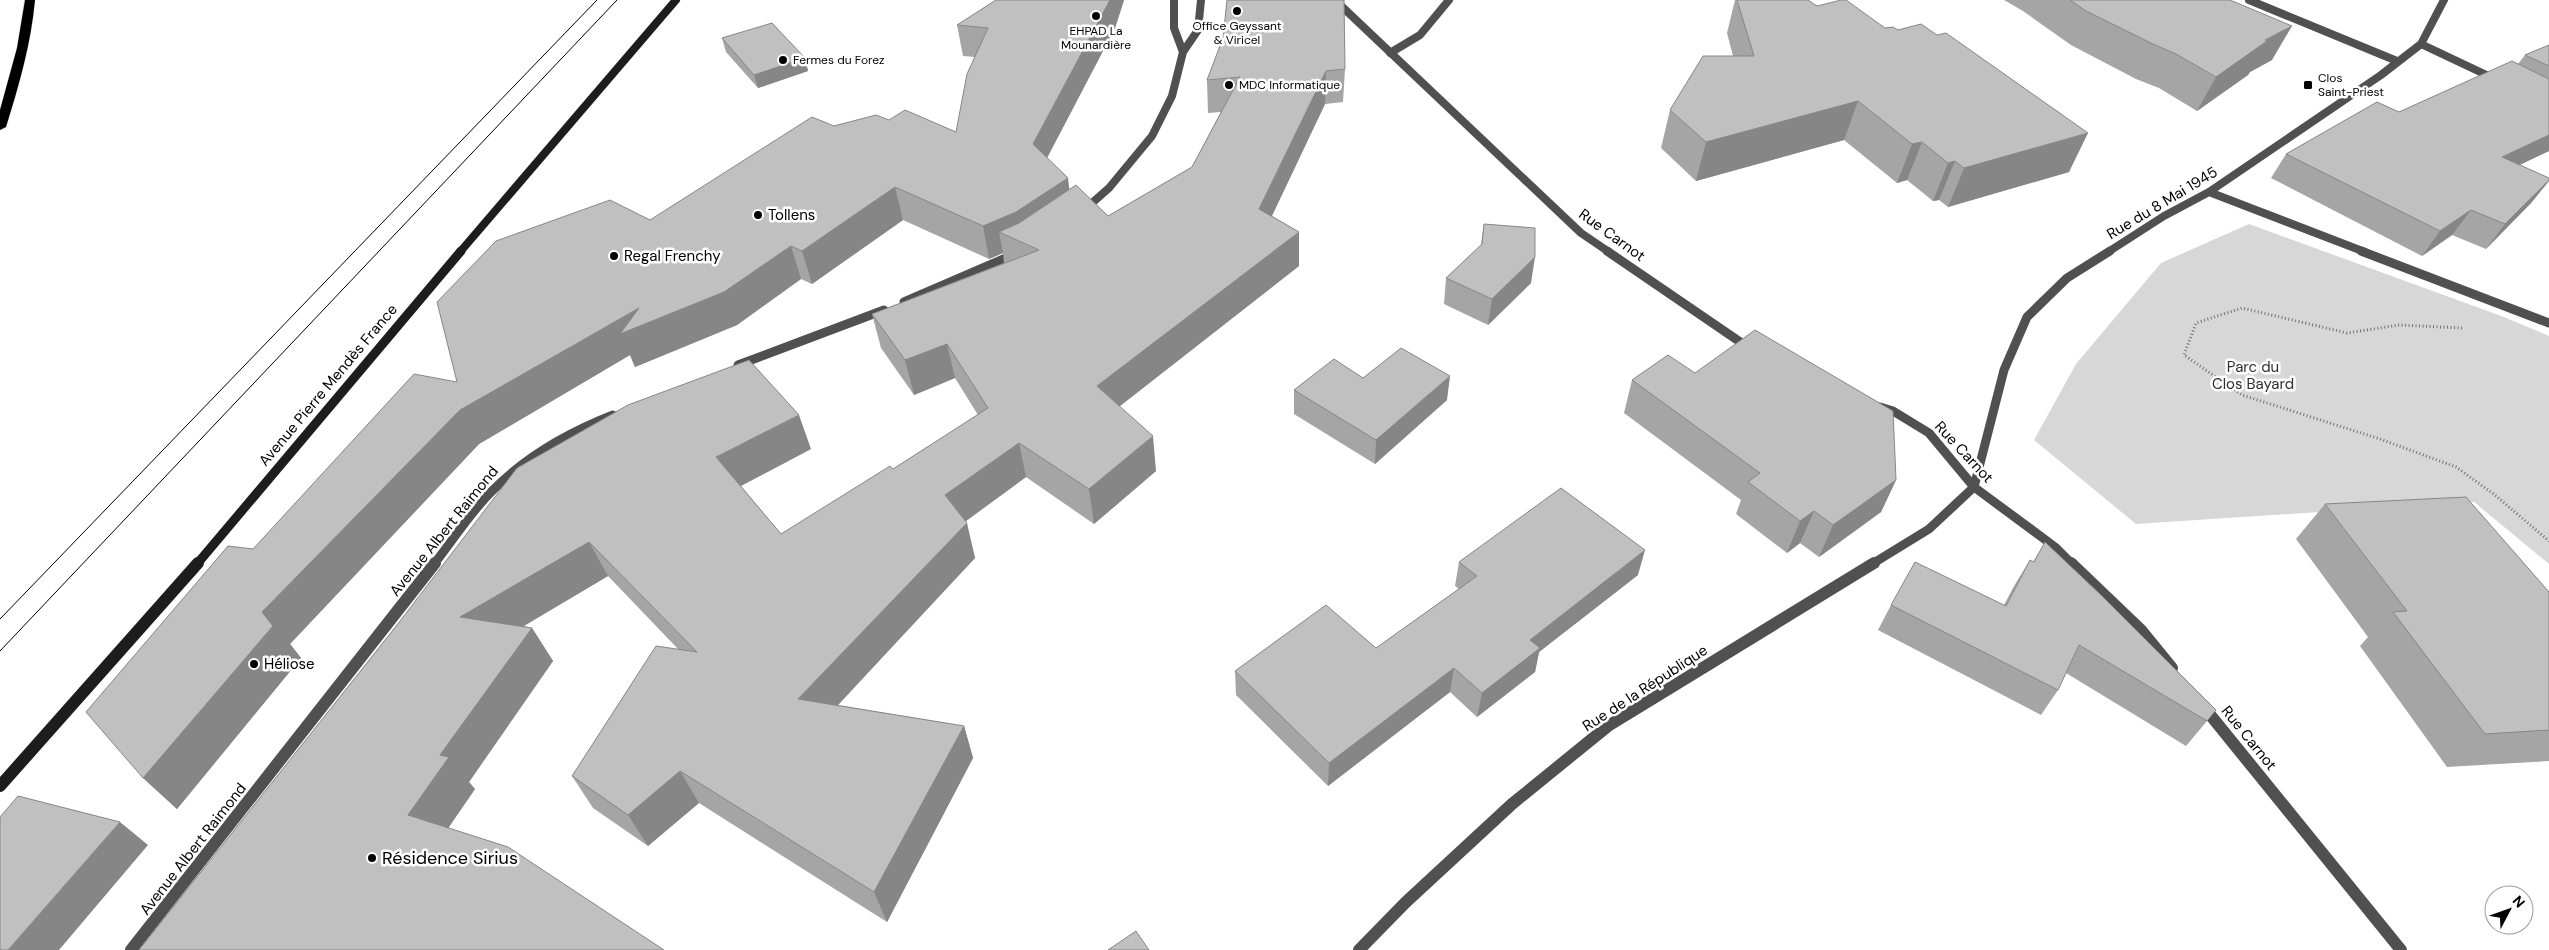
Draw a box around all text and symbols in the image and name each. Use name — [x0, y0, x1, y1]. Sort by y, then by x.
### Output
marker: Office Geyssant & Viricel — [1231, 5, 1243, 17]
marker: EHPAD La Mounardière — [1090, 10, 1102, 22]
place label: Office Geyssant & Viricel — [1192, 18, 1282, 48]
place label: EHPAD La Mounardière — [1061, 23, 1131, 53]
place label: Fermes du Forez — [793, 52, 885, 68]
marker: Fermes du Forez — [777, 54, 789, 66]
place label: Clos Saint-Priest — [2318, 70, 2384, 100]
place label: MDC Informatique — [1239, 77, 1340, 93]
marker: MDC Informatique — [1223, 79, 1235, 91]
marker: Clos Saint-Priest — [2302, 79, 2314, 91]
street label: Rue du 8 Mai 1945 — [2103, 162, 2221, 244]
street label: Rue Carnot — [1575, 204, 1649, 266]
place label: Tollens — [768, 205, 815, 225]
marker: Tollens — [752, 209, 764, 221]
place label: Regal Frenchy — [624, 246, 721, 266]
marker: Regal Frenchy — [608, 250, 620, 262]
street label: Avenue Pierre Mendès France — [254, 300, 402, 470]
park label: Parc du Clos Bayard — [2212, 357, 2294, 394]
street label: Rue Carnot — [1930, 417, 1998, 487]
street label: Avenue Albert Raimond — [385, 462, 503, 600]
street label: Rue de la République — [1579, 640, 1711, 736]
place label: Héliose — [264, 654, 315, 674]
marker: Héliose — [248, 658, 260, 670]
street label: Rue Carnot — [2217, 702, 2281, 775]
street label: Avenue Albert Raimond — [135, 779, 251, 919]
place label: Résidence Sirius — [382, 846, 518, 870]
marker: Résidence Sirius — [366, 852, 378, 864]
north arrow — [2484, 885, 2534, 935]
text: N — [2509, 892, 2529, 911]

